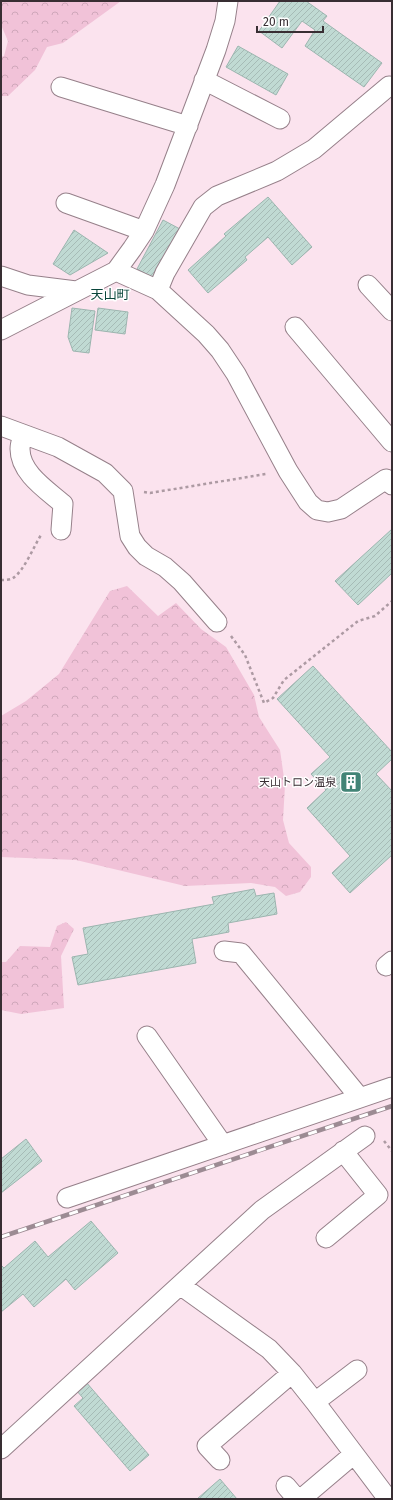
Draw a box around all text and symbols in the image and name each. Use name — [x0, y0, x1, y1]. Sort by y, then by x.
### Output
scale bar — [257, 8, 323, 34]
text: 20 m — [263, 15, 289, 29]
district label: 天山町 — [90, 287, 130, 302]
building icon: 天山トロン温泉 — [338, 769, 364, 795]
place label: 天山トロン温泉 — [259, 776, 337, 789]

